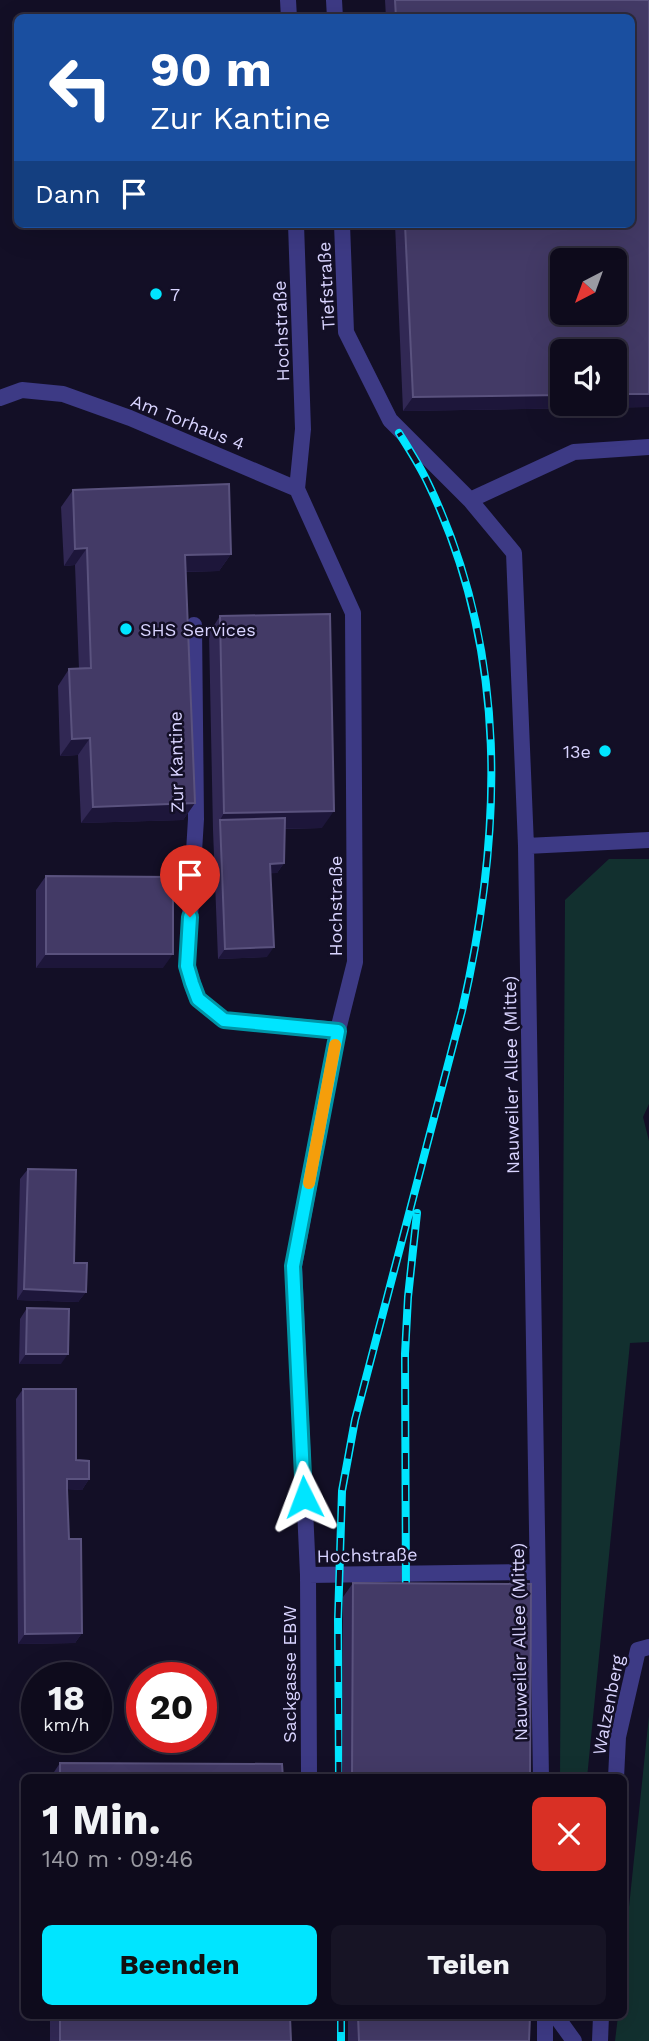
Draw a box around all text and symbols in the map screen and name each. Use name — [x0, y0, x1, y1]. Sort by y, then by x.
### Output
text: 90 m — [150, 40, 272, 98]
icon: left — [35, 42, 126, 133]
text: Zur Kantine — [150, 99, 331, 137]
icon: arrive — [115, 175, 153, 213]
text: Dann — [35, 179, 101, 209]
street label: Tiefstraße — [313, 241, 339, 331]
north arrow — [550, 248, 626, 326]
map controls — [550, 248, 627, 416]
street label: Hochstraße — [269, 280, 293, 382]
place label: 7 — [170, 284, 180, 305]
marker: 7 — [148, 286, 164, 302]
button: sound — [550, 339, 627, 416]
street label: Am Torhaus 4 — [128, 390, 248, 454]
place label: SHS Services — [140, 619, 256, 640]
marker: SHS Services — [118, 621, 134, 637]
street label: Zur Kantine — [165, 711, 187, 813]
place label: 13e — [563, 741, 591, 762]
marker: 13e — [597, 743, 613, 759]
pin — [160, 845, 220, 917]
icon: arrive — [171, 856, 209, 894]
street label: Hochstraße — [325, 856, 346, 956]
street label: Nauweiler Allee (Mitte) — [499, 976, 523, 1174]
position arrow — [267, 1460, 341, 1534]
street label: Nauweiler Allee (Mitte) — [507, 1543, 531, 1741]
street label: Hochstraße — [316, 1544, 418, 1566]
street label: Sackgasse EBW — [279, 1605, 300, 1743]
street label: Walzenberg — [588, 1653, 628, 1757]
speed limit sign: 20 — [126, 1662, 217, 1753]
text: 18 — [48, 1677, 85, 1719]
text: km/h — [43, 1714, 90, 1735]
text: 1 Min. — [42, 1795, 161, 1844]
button: close — [532, 1797, 606, 1871]
text: 140 m · 09:46 — [42, 1846, 193, 1873]
button: Beenden — [42, 1925, 317, 2005]
button: Teilen — [331, 1925, 606, 2005]

